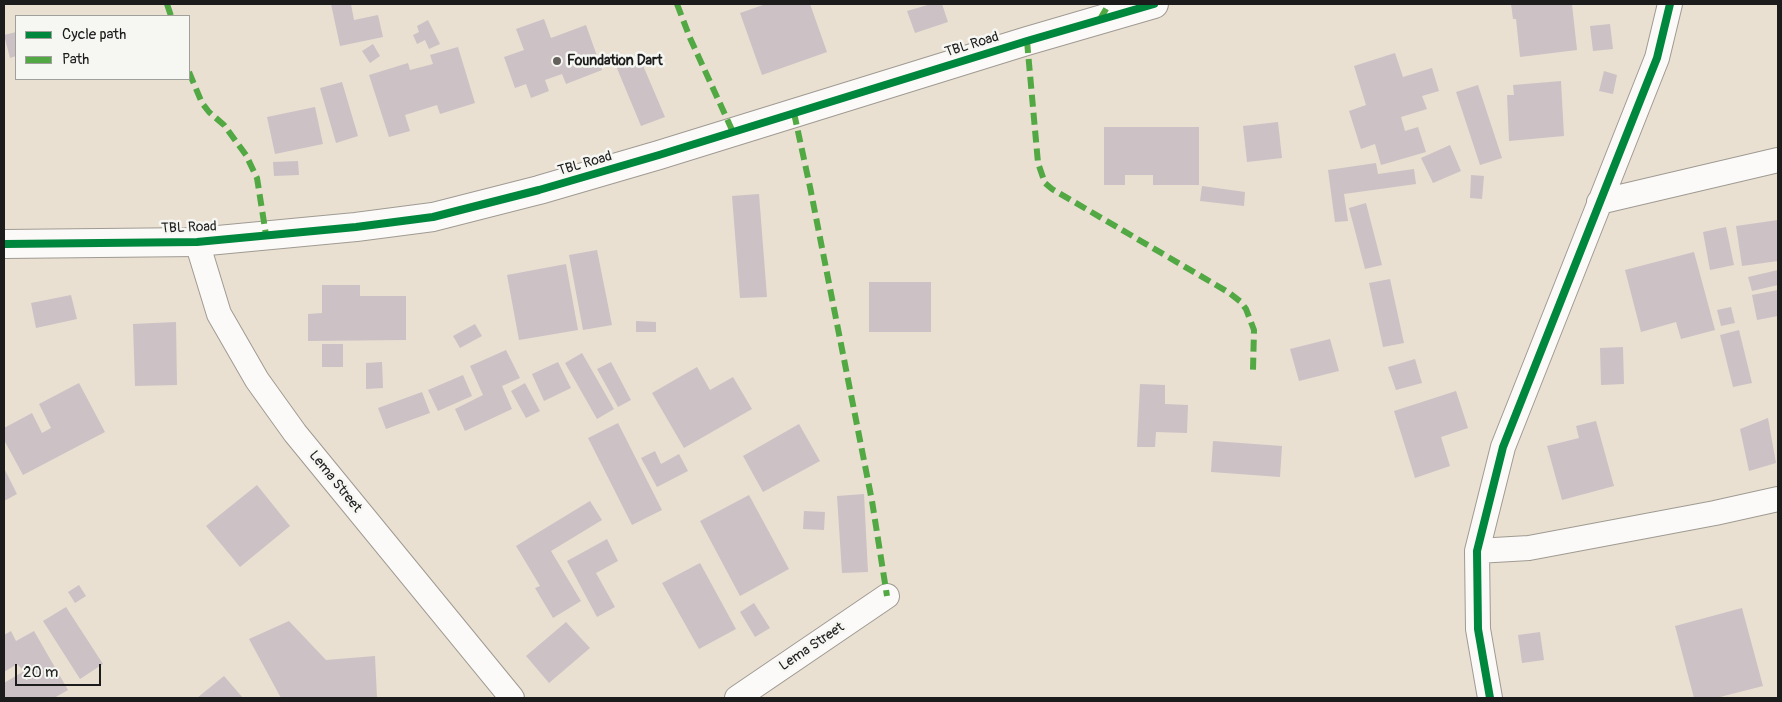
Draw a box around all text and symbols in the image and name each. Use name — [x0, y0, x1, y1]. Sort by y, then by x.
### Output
legend — [15, 15, 190, 80]
text: Cycle path — [62, 25, 126, 44]
street label: TBL Road — [943, 29, 1001, 61]
text: Path — [62, 50, 89, 69]
place label: Foundation Dart — [567, 53, 663, 69]
marker: Foundation Dart — [551, 55, 563, 67]
street label: TBL Road — [556, 148, 614, 180]
street label: TBL Road — [161, 219, 217, 237]
street label: Lema Street — [305, 448, 365, 516]
street label: Lema Street — [776, 619, 848, 675]
scale bar — [18, 654, 104, 686]
text: 20 m — [23, 663, 58, 682]

